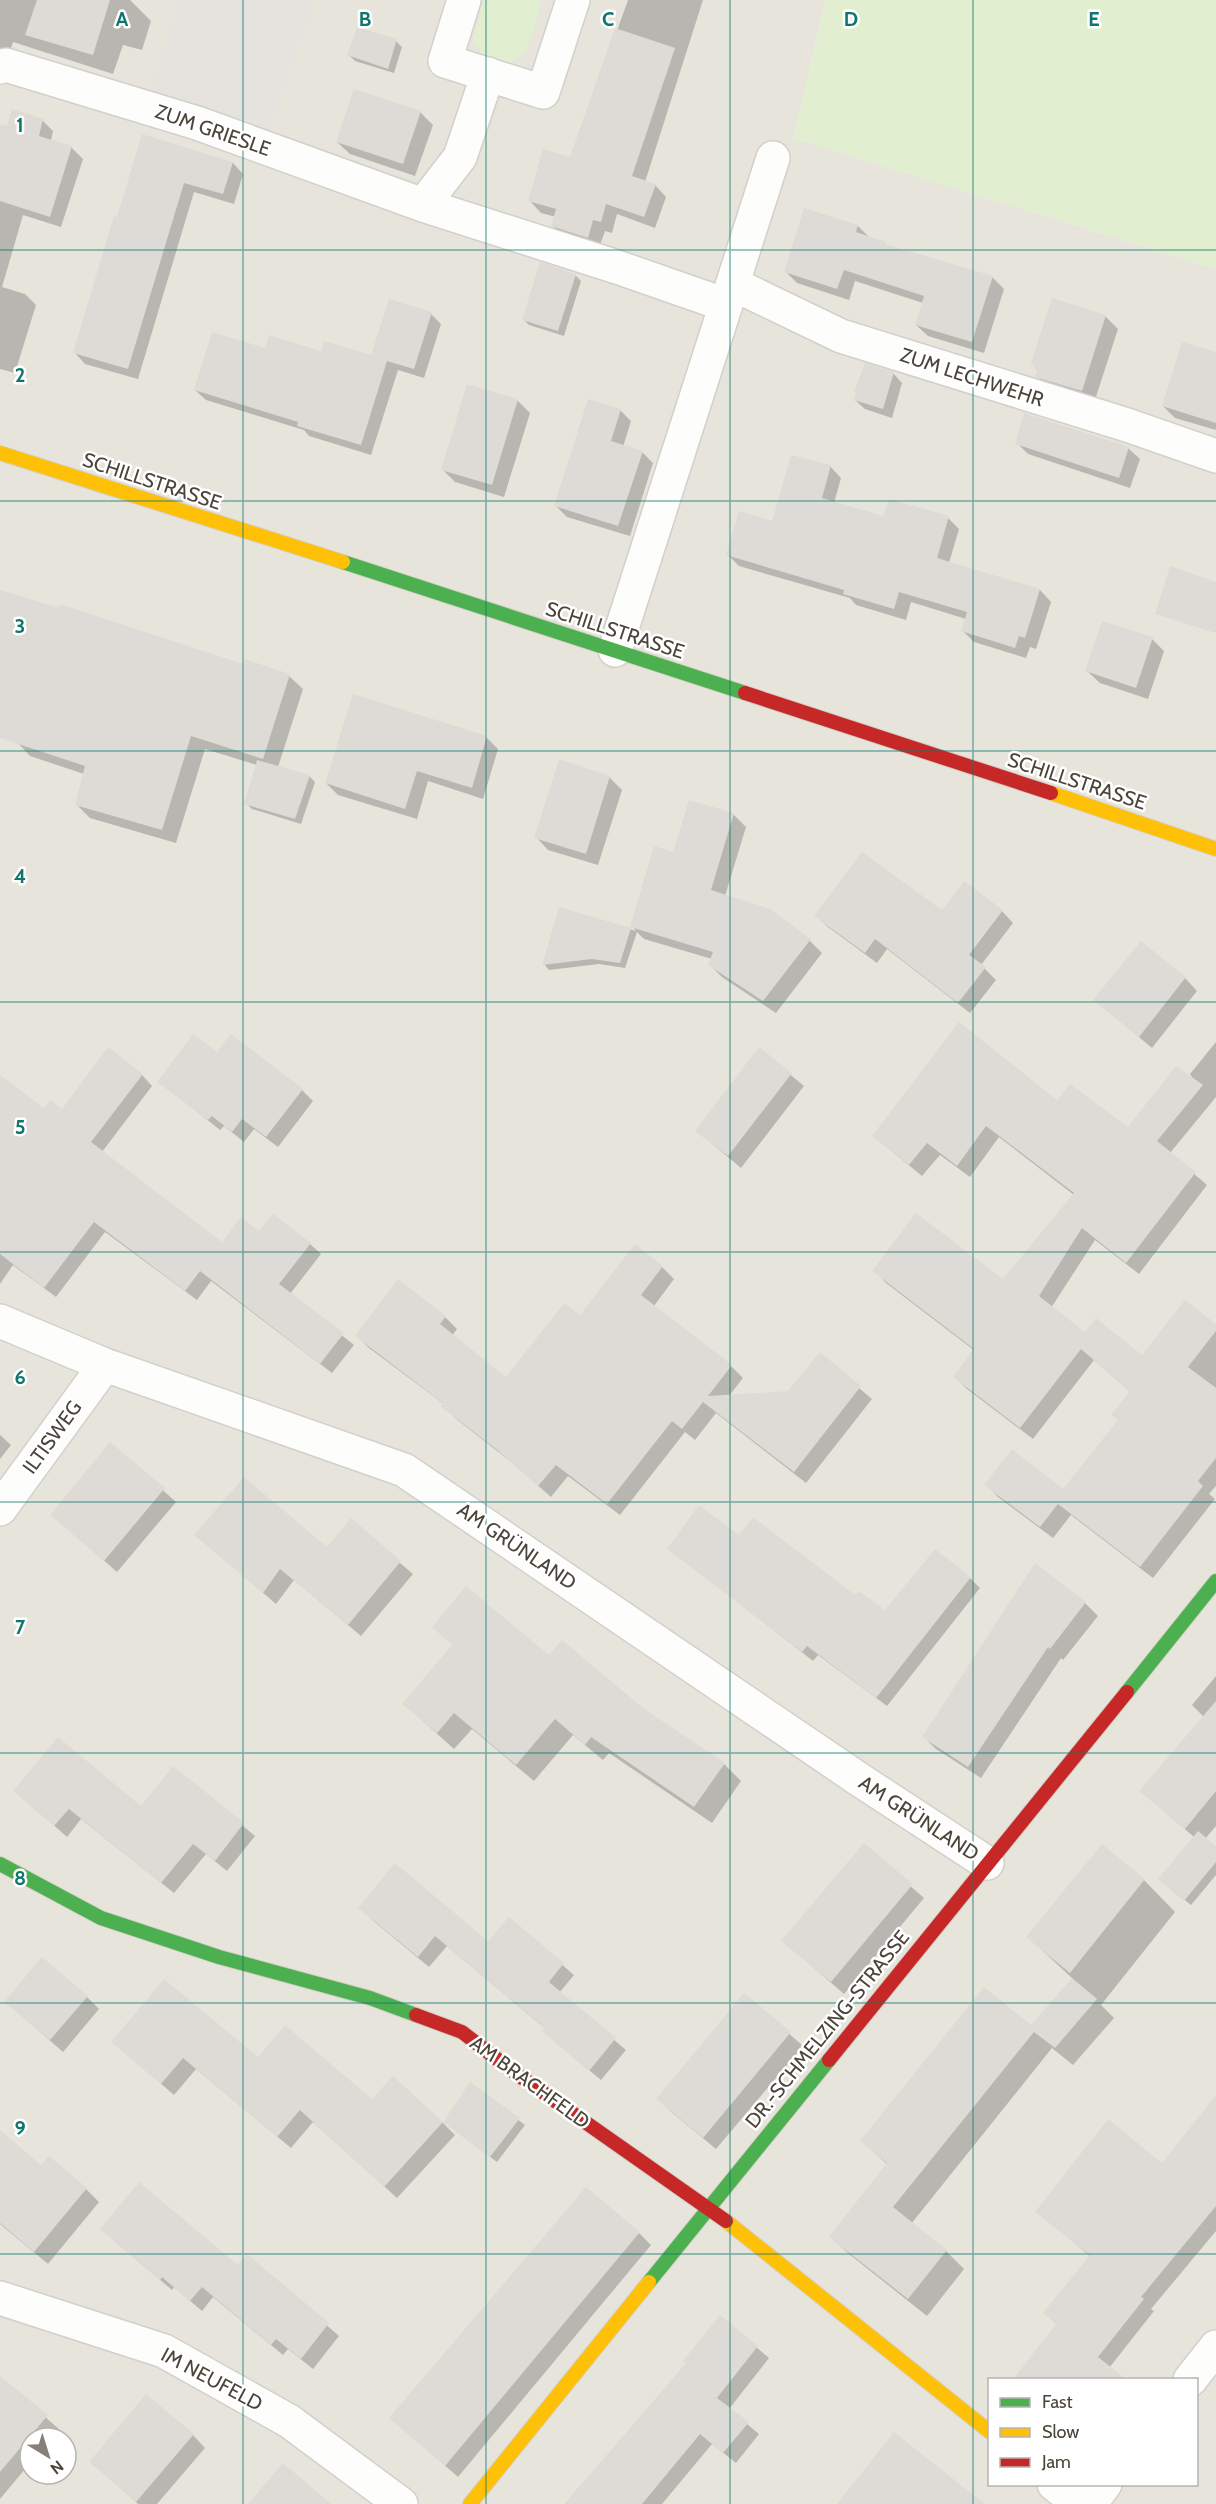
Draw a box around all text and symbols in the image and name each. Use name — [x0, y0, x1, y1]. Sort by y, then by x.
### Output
text: A — [116, 7, 129, 31]
text: B — [359, 7, 371, 31]
text: C — [602, 7, 614, 31]
text: D — [844, 7, 858, 31]
text: E — [1088, 7, 1100, 31]
street label: ZUM GRIESLE — [152, 99, 274, 161]
text: 1 — [16, 113, 24, 137]
street label: ZUM LECHWEHR — [897, 342, 1047, 412]
text: 2 — [15, 363, 25, 387]
street label: SCHILLSTRASSE — [80, 447, 224, 515]
street label: SCHILLSTRASSE — [543, 596, 687, 664]
text: 3 — [15, 614, 25, 638]
street label: SCHILLSTRASSE — [1005, 747, 1149, 815]
text: 4 — [14, 864, 26, 888]
text: 5 — [15, 1115, 25, 1139]
text: 6 — [14, 1365, 26, 1389]
street label: ILTISWEG — [17, 1396, 87, 1478]
street label: AM GRÜNLAND — [453, 1497, 581, 1595]
text: 7 — [15, 1615, 26, 1639]
street label: AM GRÜNLAND — [855, 1770, 983, 1866]
text: 8 — [14, 1866, 26, 1890]
street label: DR.-SCHMELZING-STRASSE — [740, 1925, 914, 2133]
street label: AM BRACHFELD — [466, 2031, 594, 2133]
text: 9 — [14, 2116, 26, 2140]
street label: IM NEUFELD — [157, 2342, 267, 2416]
legend — [988, 2378, 1198, 2486]
text: Fast — [1042, 2391, 1073, 2413]
text: Slow — [1042, 2421, 1079, 2443]
north arrow — [18, 2426, 78, 2486]
text: Jam — [1041, 2451, 1071, 2473]
text: N — [47, 2456, 67, 2478]

